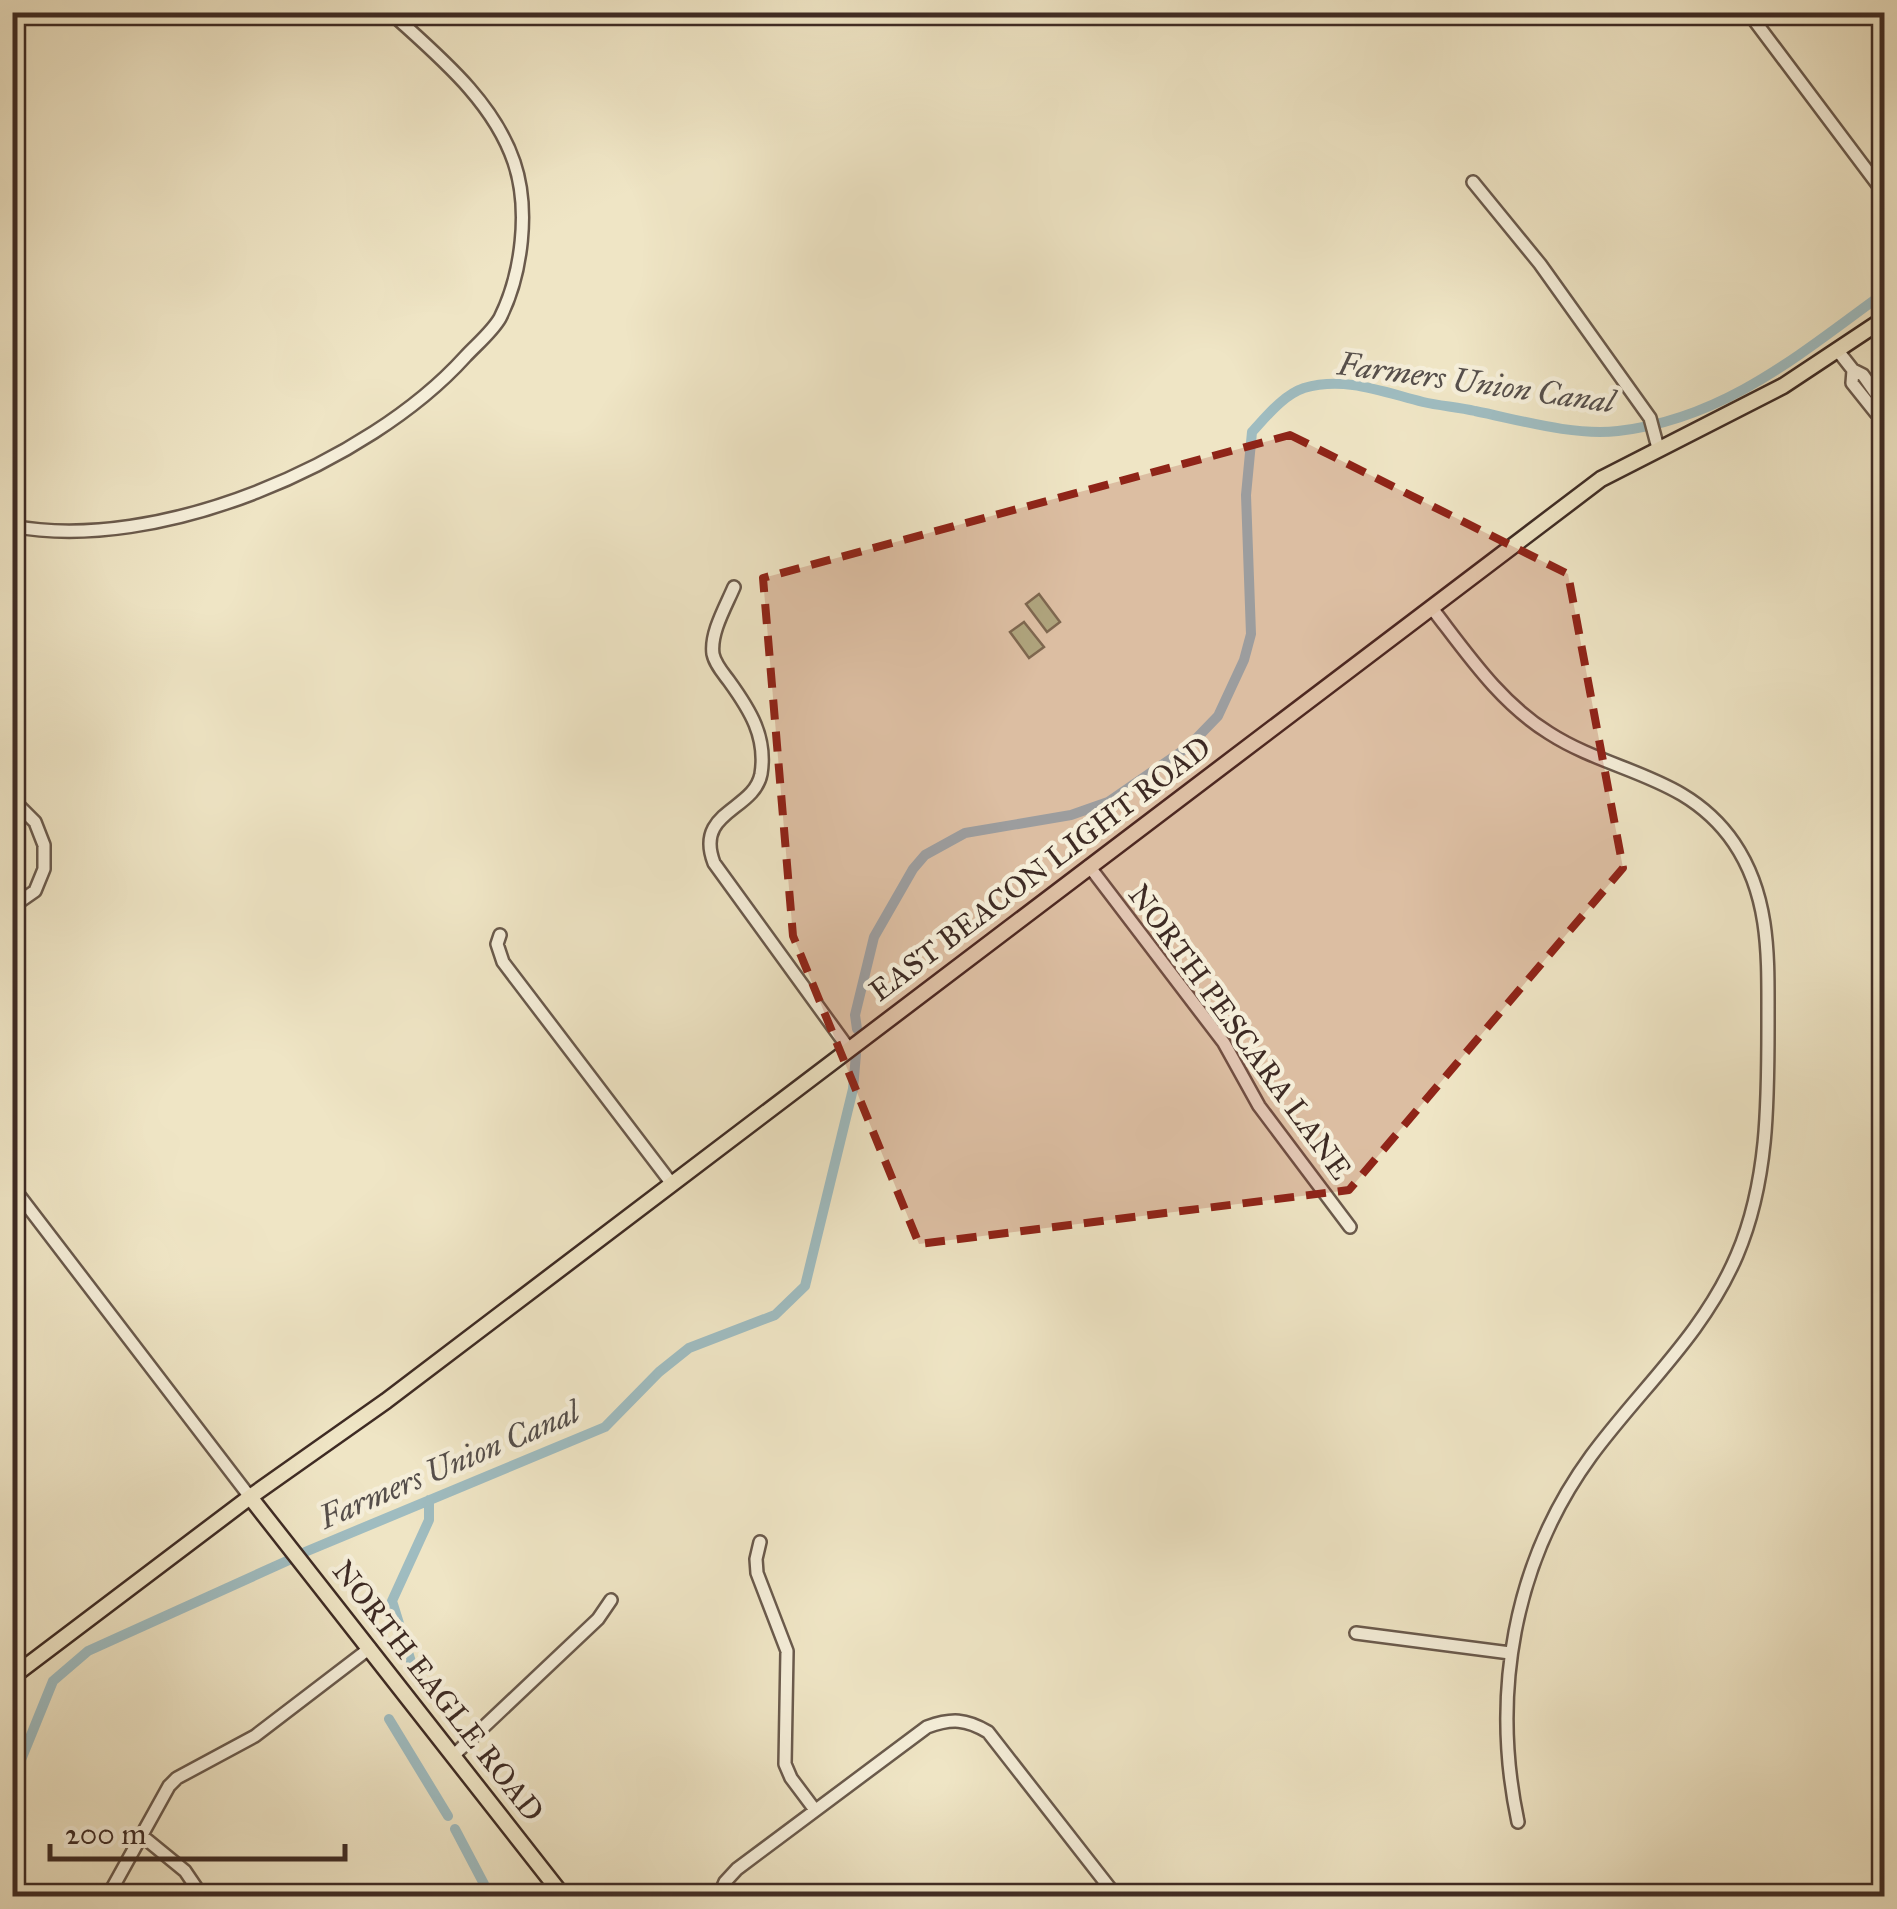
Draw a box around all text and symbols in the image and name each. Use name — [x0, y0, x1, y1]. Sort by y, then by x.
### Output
water label: Farmers Union Canal — [1334, 344, 1619, 422]
street label: EAST BEACON LIGHT ROAD — [862, 729, 1218, 1009]
street label: NORTH PESCARA LANE — [1121, 877, 1359, 1187]
water label: Farmers Union Canal — [312, 1392, 587, 1538]
street label: NORTH EAGLE ROAD — [325, 1553, 551, 1829]
scale bar — [50, 1799, 345, 1861]
text: 200 m — [65, 1816, 146, 1852]

